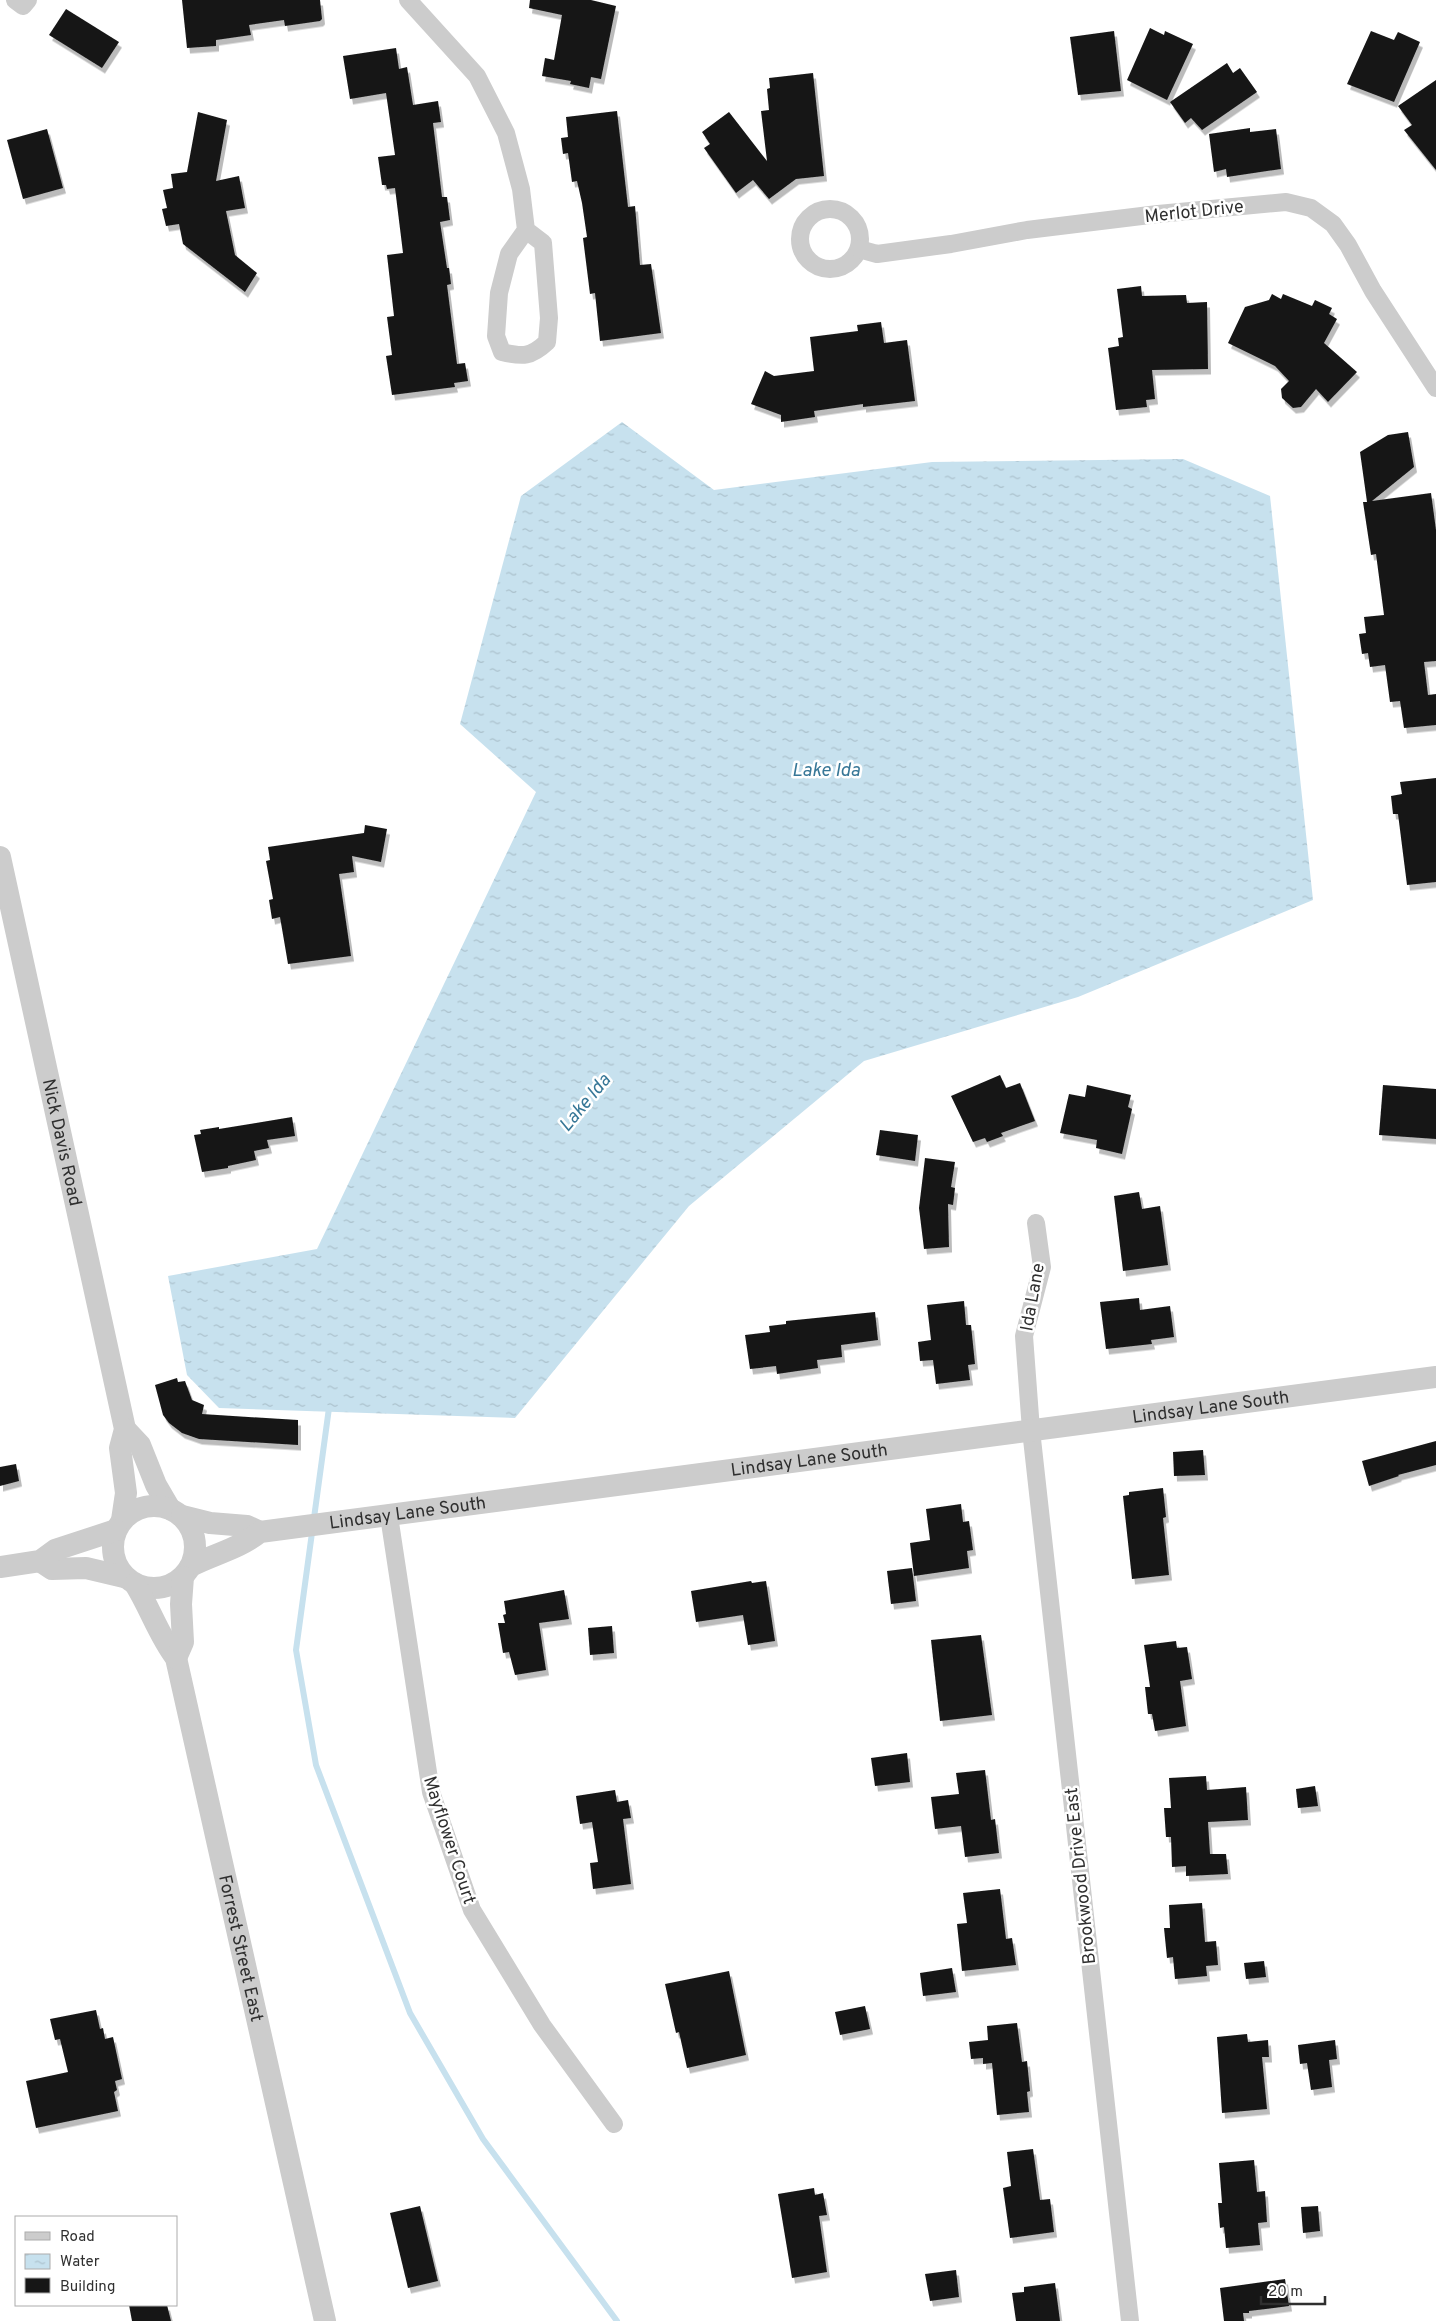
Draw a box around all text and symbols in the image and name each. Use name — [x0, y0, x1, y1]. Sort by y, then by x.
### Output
street label: Merlot Drive — [1143, 196, 1245, 229]
water label: Lake Ida — [792, 759, 860, 783]
water label: Lake Ida — [554, 1069, 617, 1137]
street label: Nick Davis Road — [36, 1077, 86, 1208]
street label: Ida Lane — [1016, 1261, 1051, 1333]
street label: Lindsay Lane South — [1131, 1386, 1291, 1430]
street label: Lindsay Lane South — [729, 1439, 889, 1483]
street label: Lindsay Lane South — [328, 1492, 488, 1536]
street label: Mayflower Court — [417, 1773, 480, 1907]
street label: Brookwood Drive East — [1061, 1786, 1102, 1965]
street label: Forrest Street East — [212, 1873, 267, 2024]
legend — [15, 2216, 178, 2306]
text: Road — [60, 2228, 95, 2247]
text: Water — [60, 2253, 100, 2272]
scale bar — [1261, 2274, 1325, 2306]
text: Building — [60, 2278, 115, 2297]
text: 20 m — [1268, 2283, 1303, 2302]

